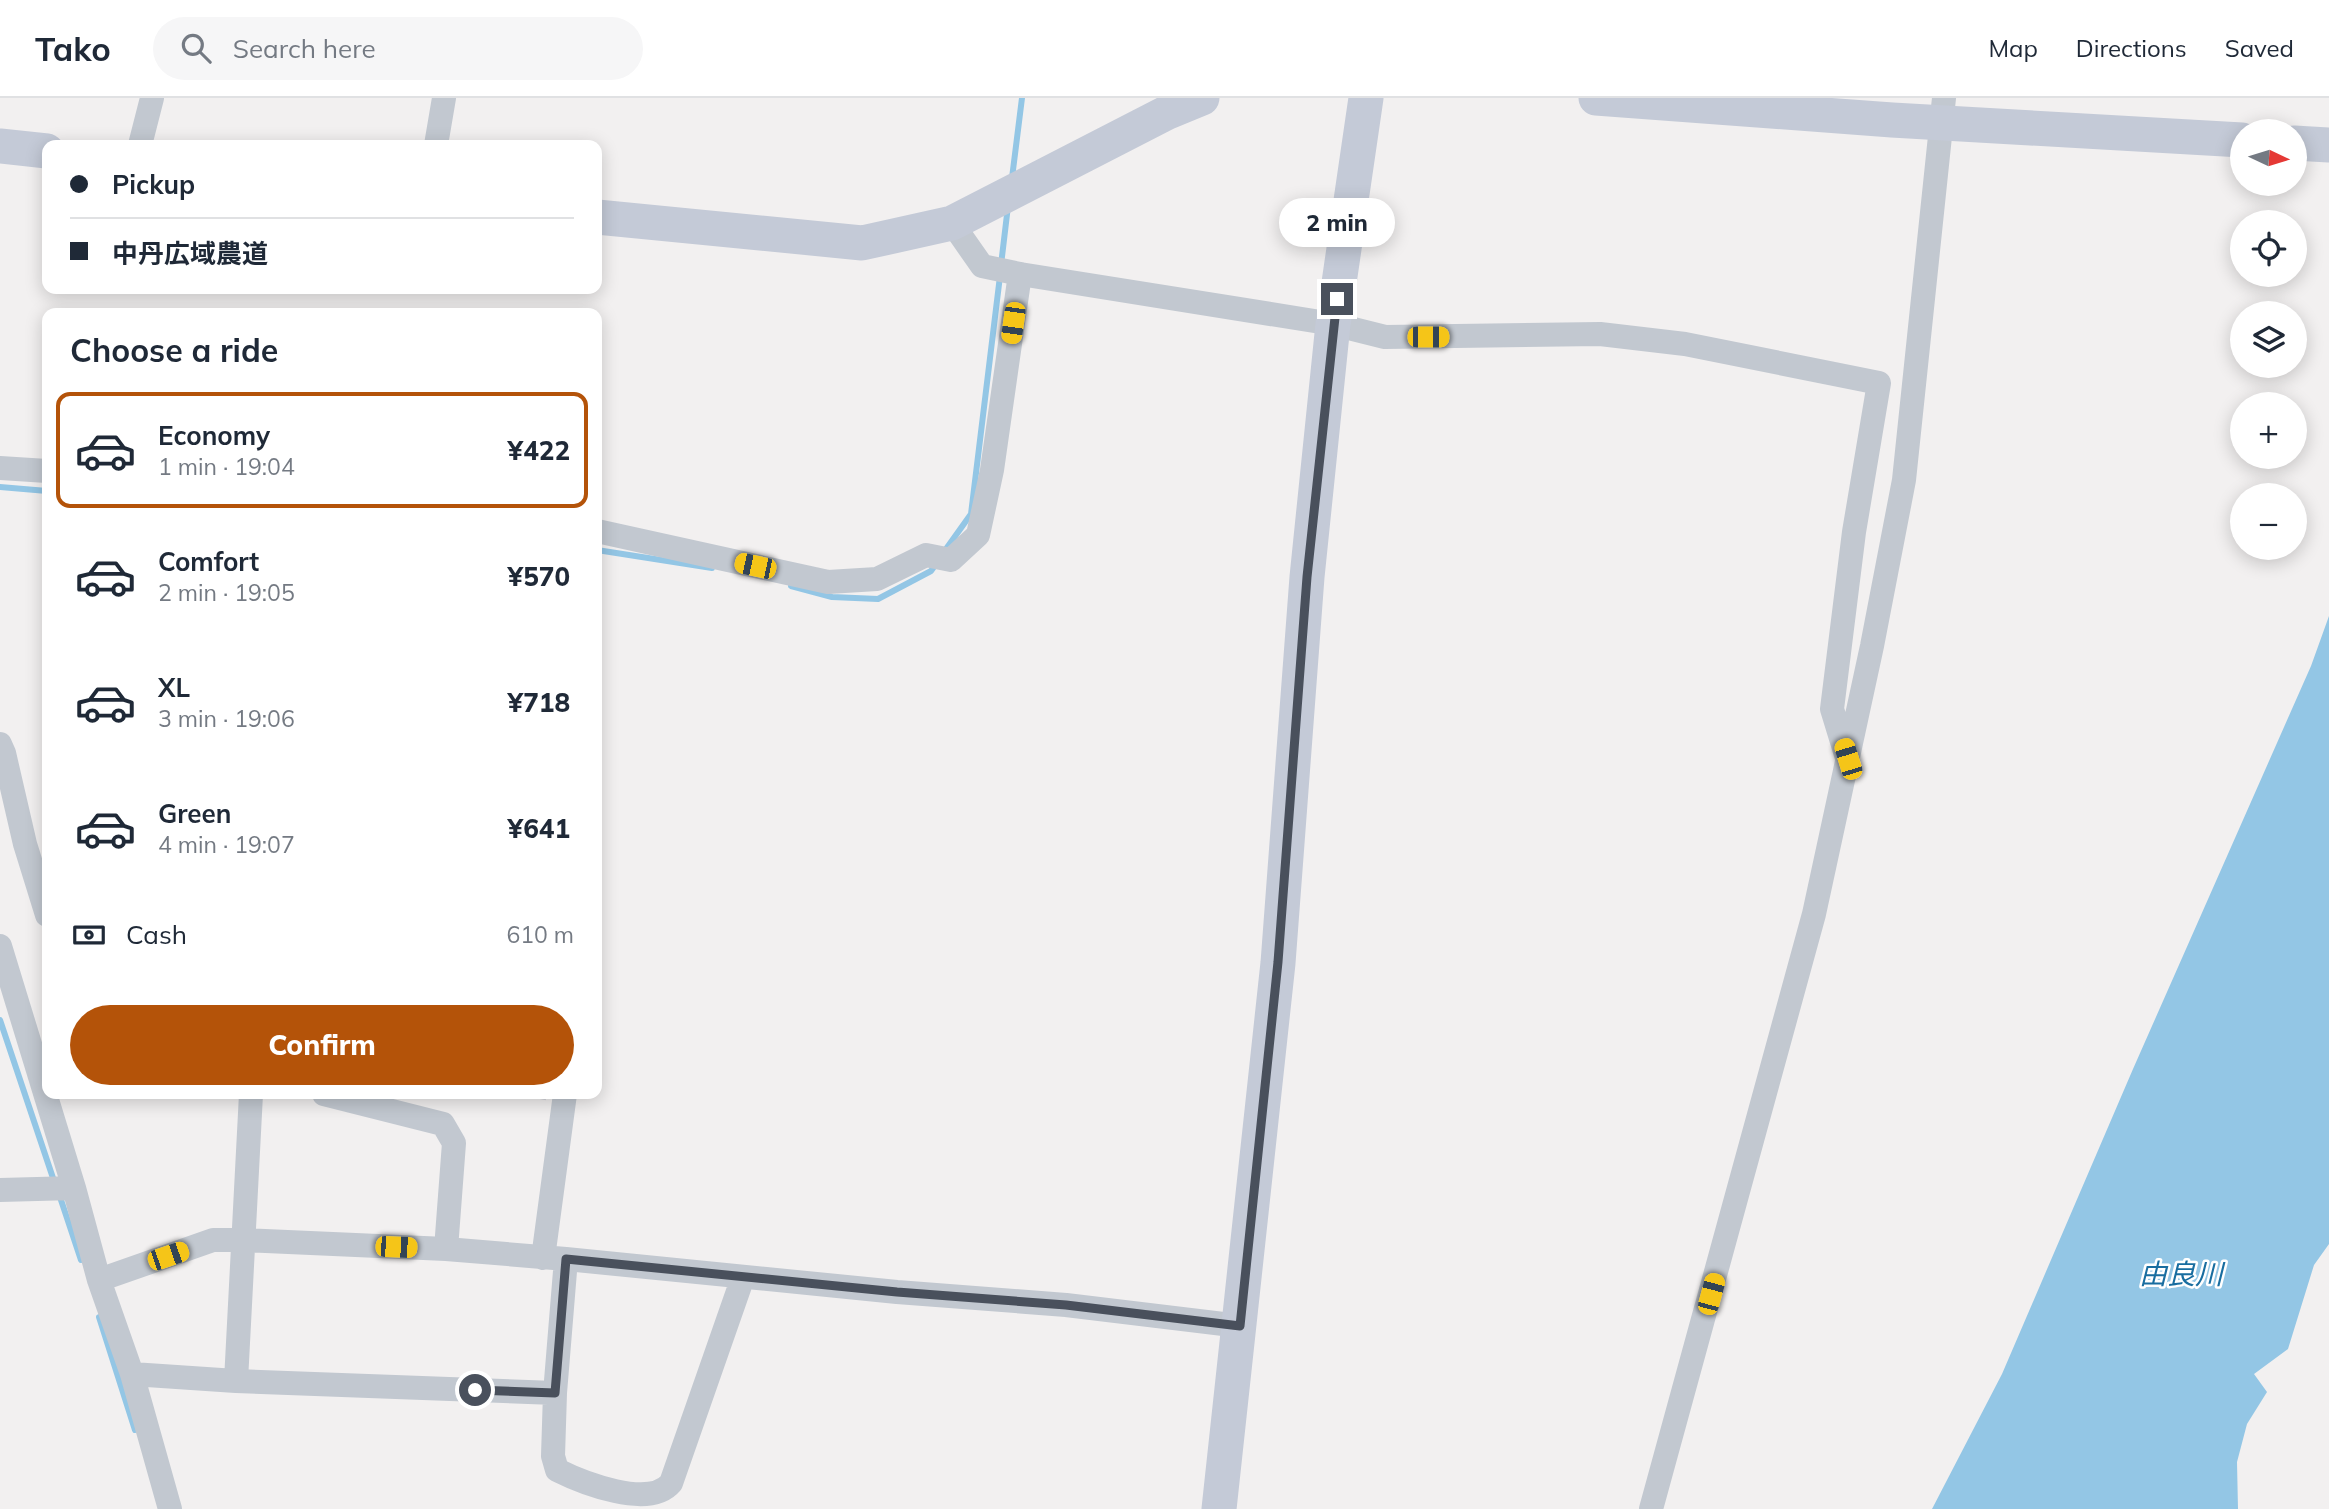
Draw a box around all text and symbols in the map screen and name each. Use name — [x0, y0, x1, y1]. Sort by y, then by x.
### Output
search box — [153, 17, 643, 80]
text: Tako — [35, 28, 111, 69]
icon: search — [177, 29, 215, 67]
text: Search here — [233, 32, 376, 65]
text: Map — [1988, 33, 2038, 63]
text: Directions — [2076, 33, 2187, 63]
text: Saved — [2225, 33, 2294, 63]
north arrow — [2230, 119, 2306, 196]
map controls — [2230, 119, 2307, 560]
text: Pickup — [112, 168, 195, 201]
callout: 2 min — [1279, 198, 1395, 246]
text: 2 min — [1306, 208, 1368, 237]
button: locate — [2230, 210, 2307, 287]
text: 中丹広域農道 — [112, 237, 268, 270]
route end — [1321, 283, 1353, 315]
car — [1000, 301, 1027, 345]
button: layers — [2230, 301, 2307, 378]
car — [1408, 327, 1450, 348]
text: Choose a ride — [70, 330, 278, 370]
button: + — [2230, 392, 2307, 469]
icon: car — [74, 419, 137, 482]
text: Economy — [158, 419, 270, 452]
text: ¥422 — [508, 434, 570, 467]
text: 1 min · 19:04 — [158, 452, 295, 481]
button: − — [2230, 483, 2307, 560]
icon: car — [74, 545, 137, 608]
text: Comfort — [158, 545, 259, 578]
car — [733, 551, 778, 581]
text: ¥570 — [508, 560, 570, 593]
text: 2 min · 19:05 — [158, 578, 295, 607]
icon: car — [74, 671, 137, 734]
text: XL — [158, 671, 190, 704]
text: ¥718 — [508, 686, 570, 719]
text: 3 min · 19:06 — [158, 704, 295, 733]
car — [1832, 736, 1865, 782]
icon: car — [74, 797, 137, 860]
text: Green — [158, 797, 231, 830]
text: ¥641 — [508, 812, 570, 845]
text: 4 min · 19:07 — [158, 830, 295, 859]
icon: cash — [70, 916, 108, 954]
text: Cash — [126, 918, 187, 951]
text: 610 m — [506, 920, 574, 949]
button: Confirm — [70, 1005, 574, 1085]
car — [375, 1236, 418, 1258]
car — [145, 1239, 192, 1273]
water label: 由良川 — [2139, 1256, 2226, 1291]
car — [1696, 1271, 1727, 1317]
route start — [459, 1374, 491, 1406]

